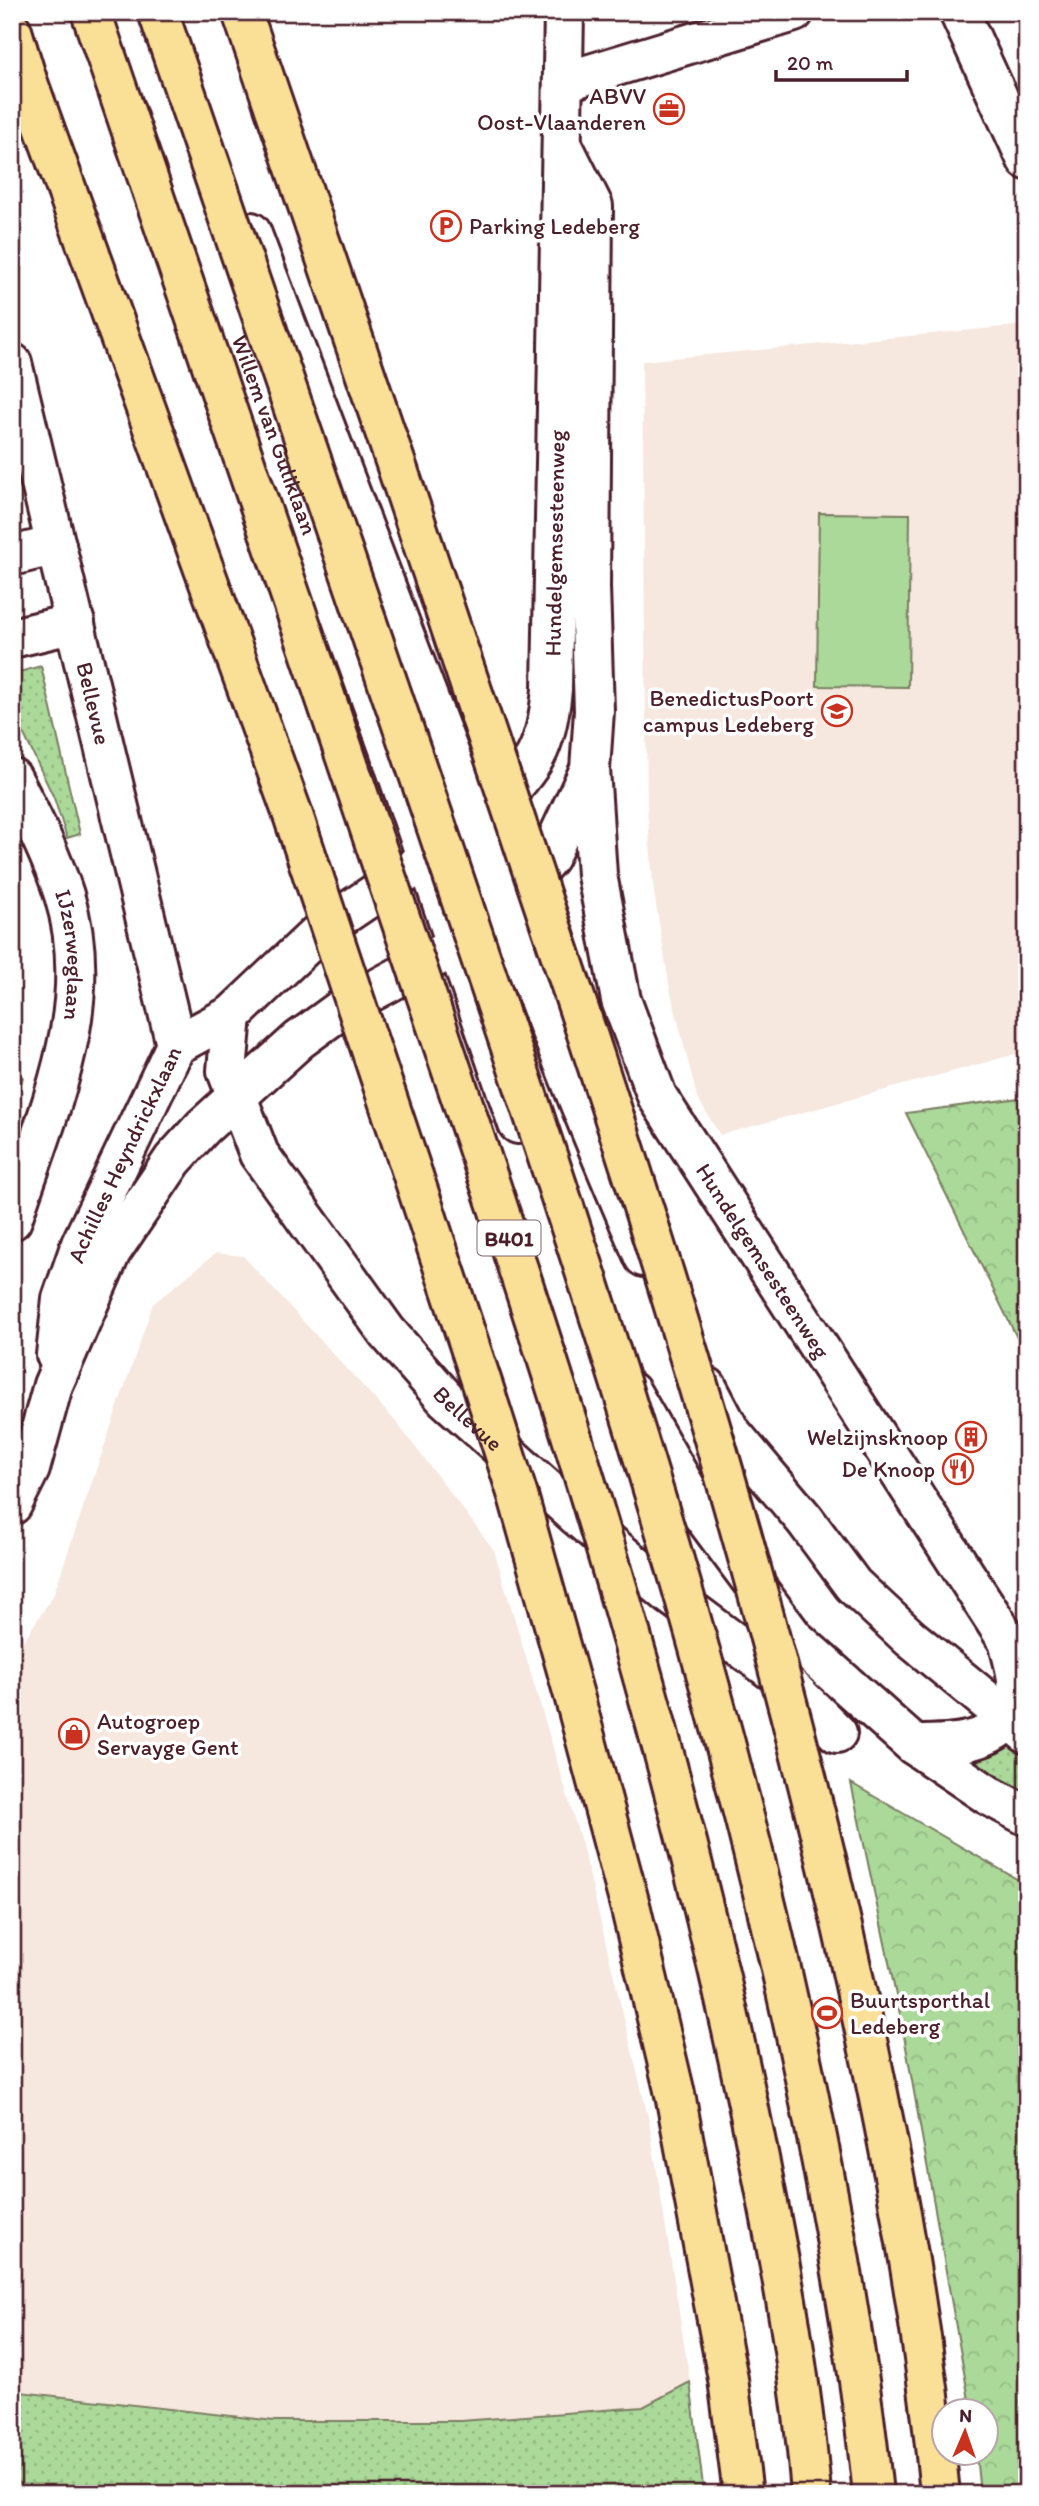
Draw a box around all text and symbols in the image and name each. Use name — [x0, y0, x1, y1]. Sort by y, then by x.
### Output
scale bar — [776, 38, 908, 82]
text: 20 m — [787, 50, 834, 75]
place label: ABVV Oost-Vlaanderen — [477, 82, 646, 136]
office icon: ABVV Oost-Vlaanderen — [652, 92, 686, 126]
parking icon: Parking Ledeberg — [429, 209, 463, 243]
place label: Parking Ledeberg — [469, 212, 640, 240]
street label: Willem van Guliklaan — [226, 331, 324, 539]
street label: Hundelgemsesteenweg — [539, 429, 571, 657]
street label: Bellevue — [70, 659, 117, 748]
place label: BenedictusPoort campus Ledeberg — [643, 684, 814, 738]
school or university icon: BenedictusPoort campus Ledeberg — [820, 694, 854, 728]
street label: IJzerweglaan — [49, 886, 89, 1022]
street label: Achilles Heyndrickxlaan — [62, 1041, 188, 1266]
street label: Hundelgemsesteenweg — [690, 1158, 836, 1364]
road number: B401 — [477, 1220, 540, 1256]
street label: Bellevue — [427, 1380, 509, 1457]
building icon: Welzijnsknoop — [954, 1420, 988, 1454]
place label: Welzijnsknoop — [807, 1423, 948, 1451]
restaurant icon: De Knoop — [941, 1452, 975, 1486]
place label: De Knoop — [842, 1455, 935, 1483]
place label: Autogroep Servayge Gent — [97, 1707, 239, 1761]
shop icon: Autogroep Servayge Gent — [57, 1717, 91, 1751]
place label: Buurtsporthal Ledeberg — [850, 1986, 991, 2040]
sports icon: Buurtsporthal Ledeberg — [810, 1996, 844, 2030]
north arrow — [930, 2398, 1000, 2468]
text: N — [959, 2404, 972, 2427]

